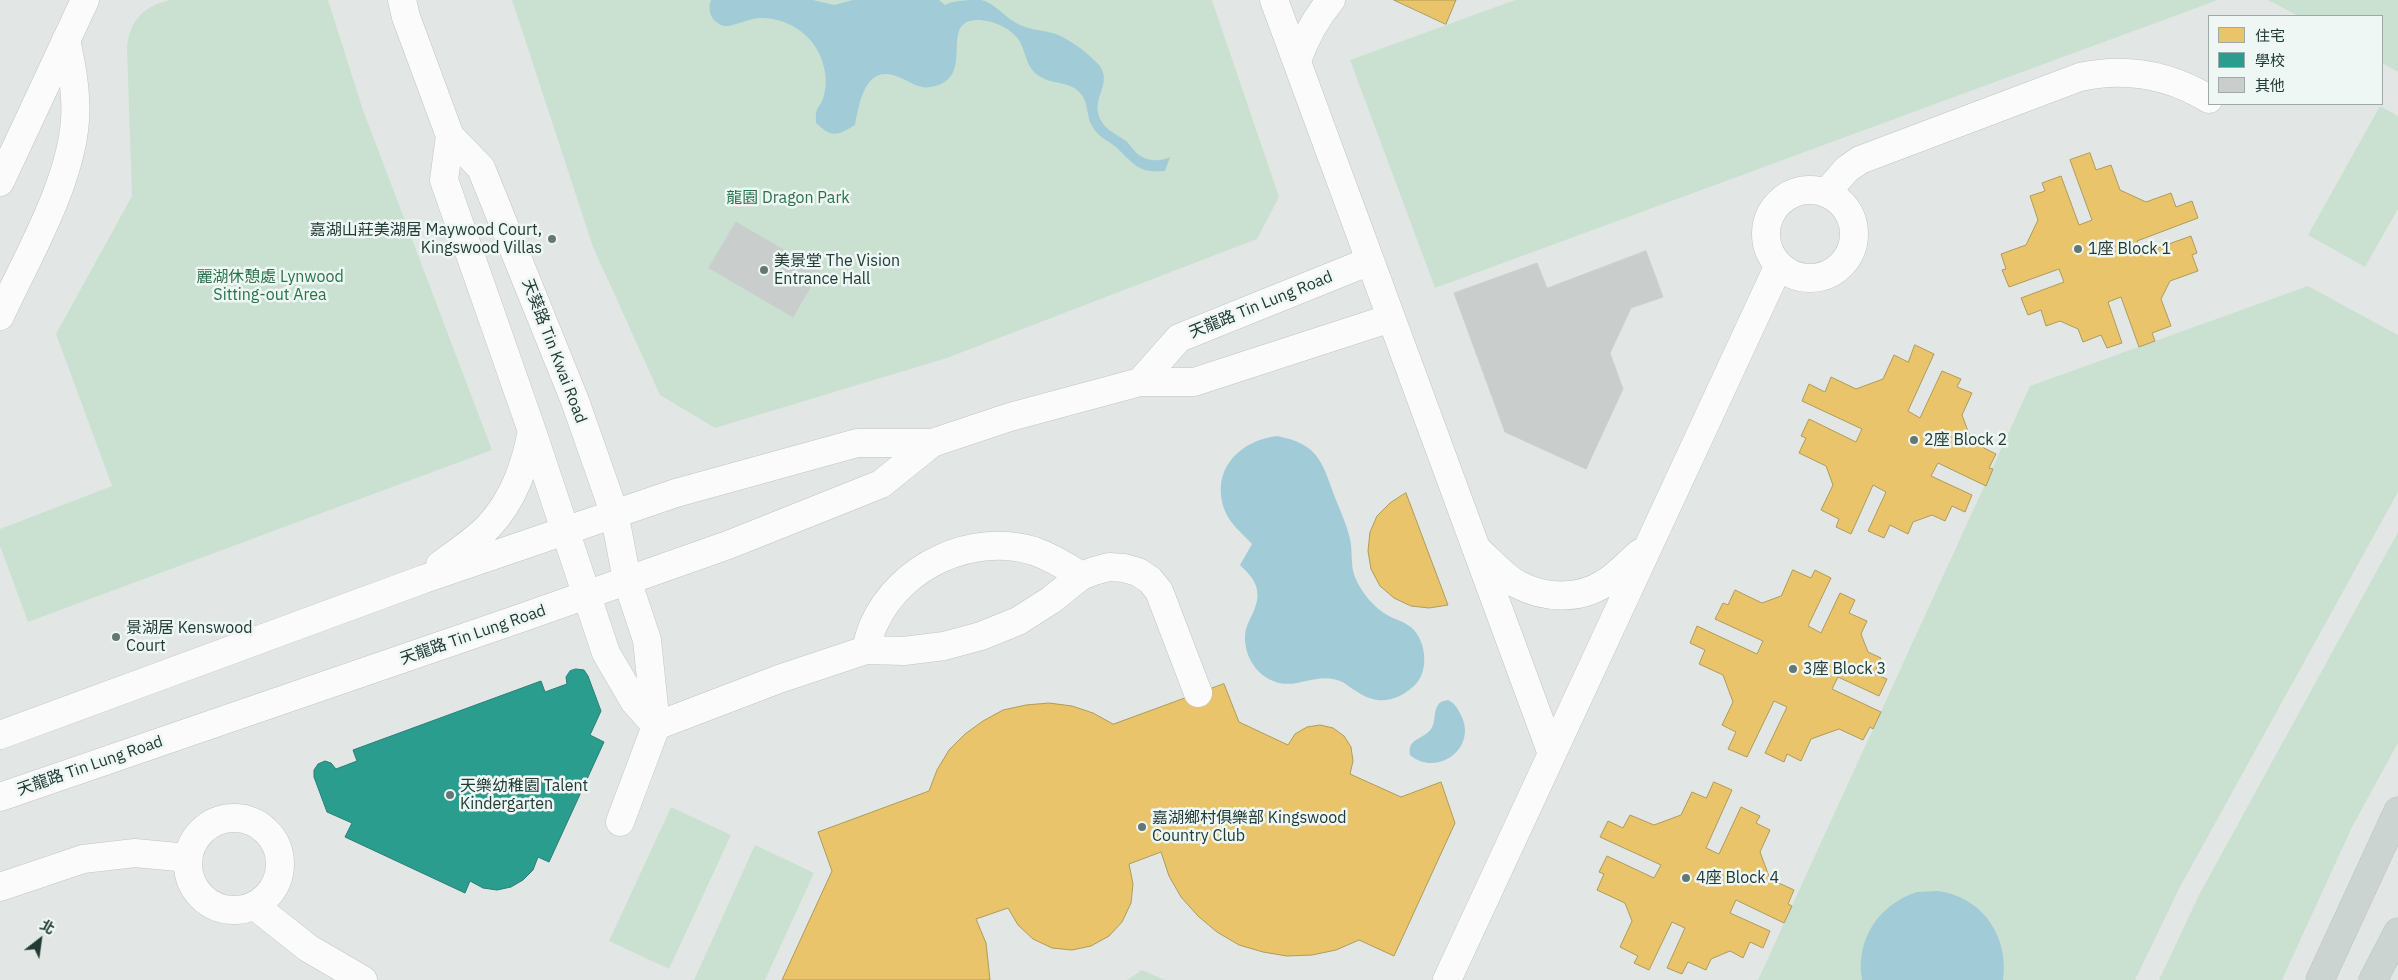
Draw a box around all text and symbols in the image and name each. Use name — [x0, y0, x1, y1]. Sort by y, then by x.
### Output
legend — [2208, 15, 2383, 105]
text: 住宅 — [2255, 26, 2285, 45]
text: 學校 — [2255, 51, 2285, 70]
text: 其他 — [2255, 76, 2285, 95]
park label: 龍園 Dragon Park — [726, 188, 850, 208]
place label: 嘉湖山莊美湖居 Maywood Court, Kingswood Villas — [310, 220, 542, 258]
marker: 嘉湖山莊美湖居 Maywood Court, Kingswood Villas — [546, 233, 558, 245]
place label: 1座 Block 1 — [2088, 239, 2171, 259]
marker: 1座 Block 1 — [2072, 243, 2084, 255]
place label: 美景堂 The Vision Entrance Hall — [774, 251, 900, 289]
marker: 美景堂 The Vision Entrance Hall — [758, 264, 770, 276]
park label: 麗湖休憩處 Lynwood Sitting-out Area — [196, 267, 344, 305]
street label: 天龍路 Tin Lung Road — [1187, 267, 1335, 343]
street label: 天葵路 Tin Kwai Road — [518, 276, 590, 426]
place label: 2座 Block 2 — [1924, 430, 2007, 450]
marker: 2座 Block 2 — [1908, 434, 1920, 446]
street label: 天龍路 Tin Lung Road — [398, 601, 548, 669]
place label: 景湖居 Kenswood Court — [126, 618, 252, 656]
marker: 景湖居 Kenswood Court — [110, 631, 122, 643]
place label: 3座 Block 3 — [1803, 659, 1886, 679]
marker: 3座 Block 3 — [1787, 663, 1799, 675]
street label: 天龍路 Tin Lung Road — [15, 732, 165, 800]
place label: 天樂幼稚園 Talent Kindergarten — [460, 776, 588, 814]
marker: 天樂幼稚園 Talent Kindergarten — [444, 789, 456, 801]
place label: 嘉湖鄉村俱樂部 Kingswood Country Club — [1152, 808, 1347, 846]
marker: 嘉湖鄉村俱樂部 Kingswood Country Club — [1136, 821, 1148, 833]
place label: 4座 Block 4 — [1696, 868, 1779, 888]
marker: 4座 Block 4 — [1680, 872, 1692, 884]
north arrow — [15, 915, 65, 965]
text: 北 — [37, 916, 58, 938]

